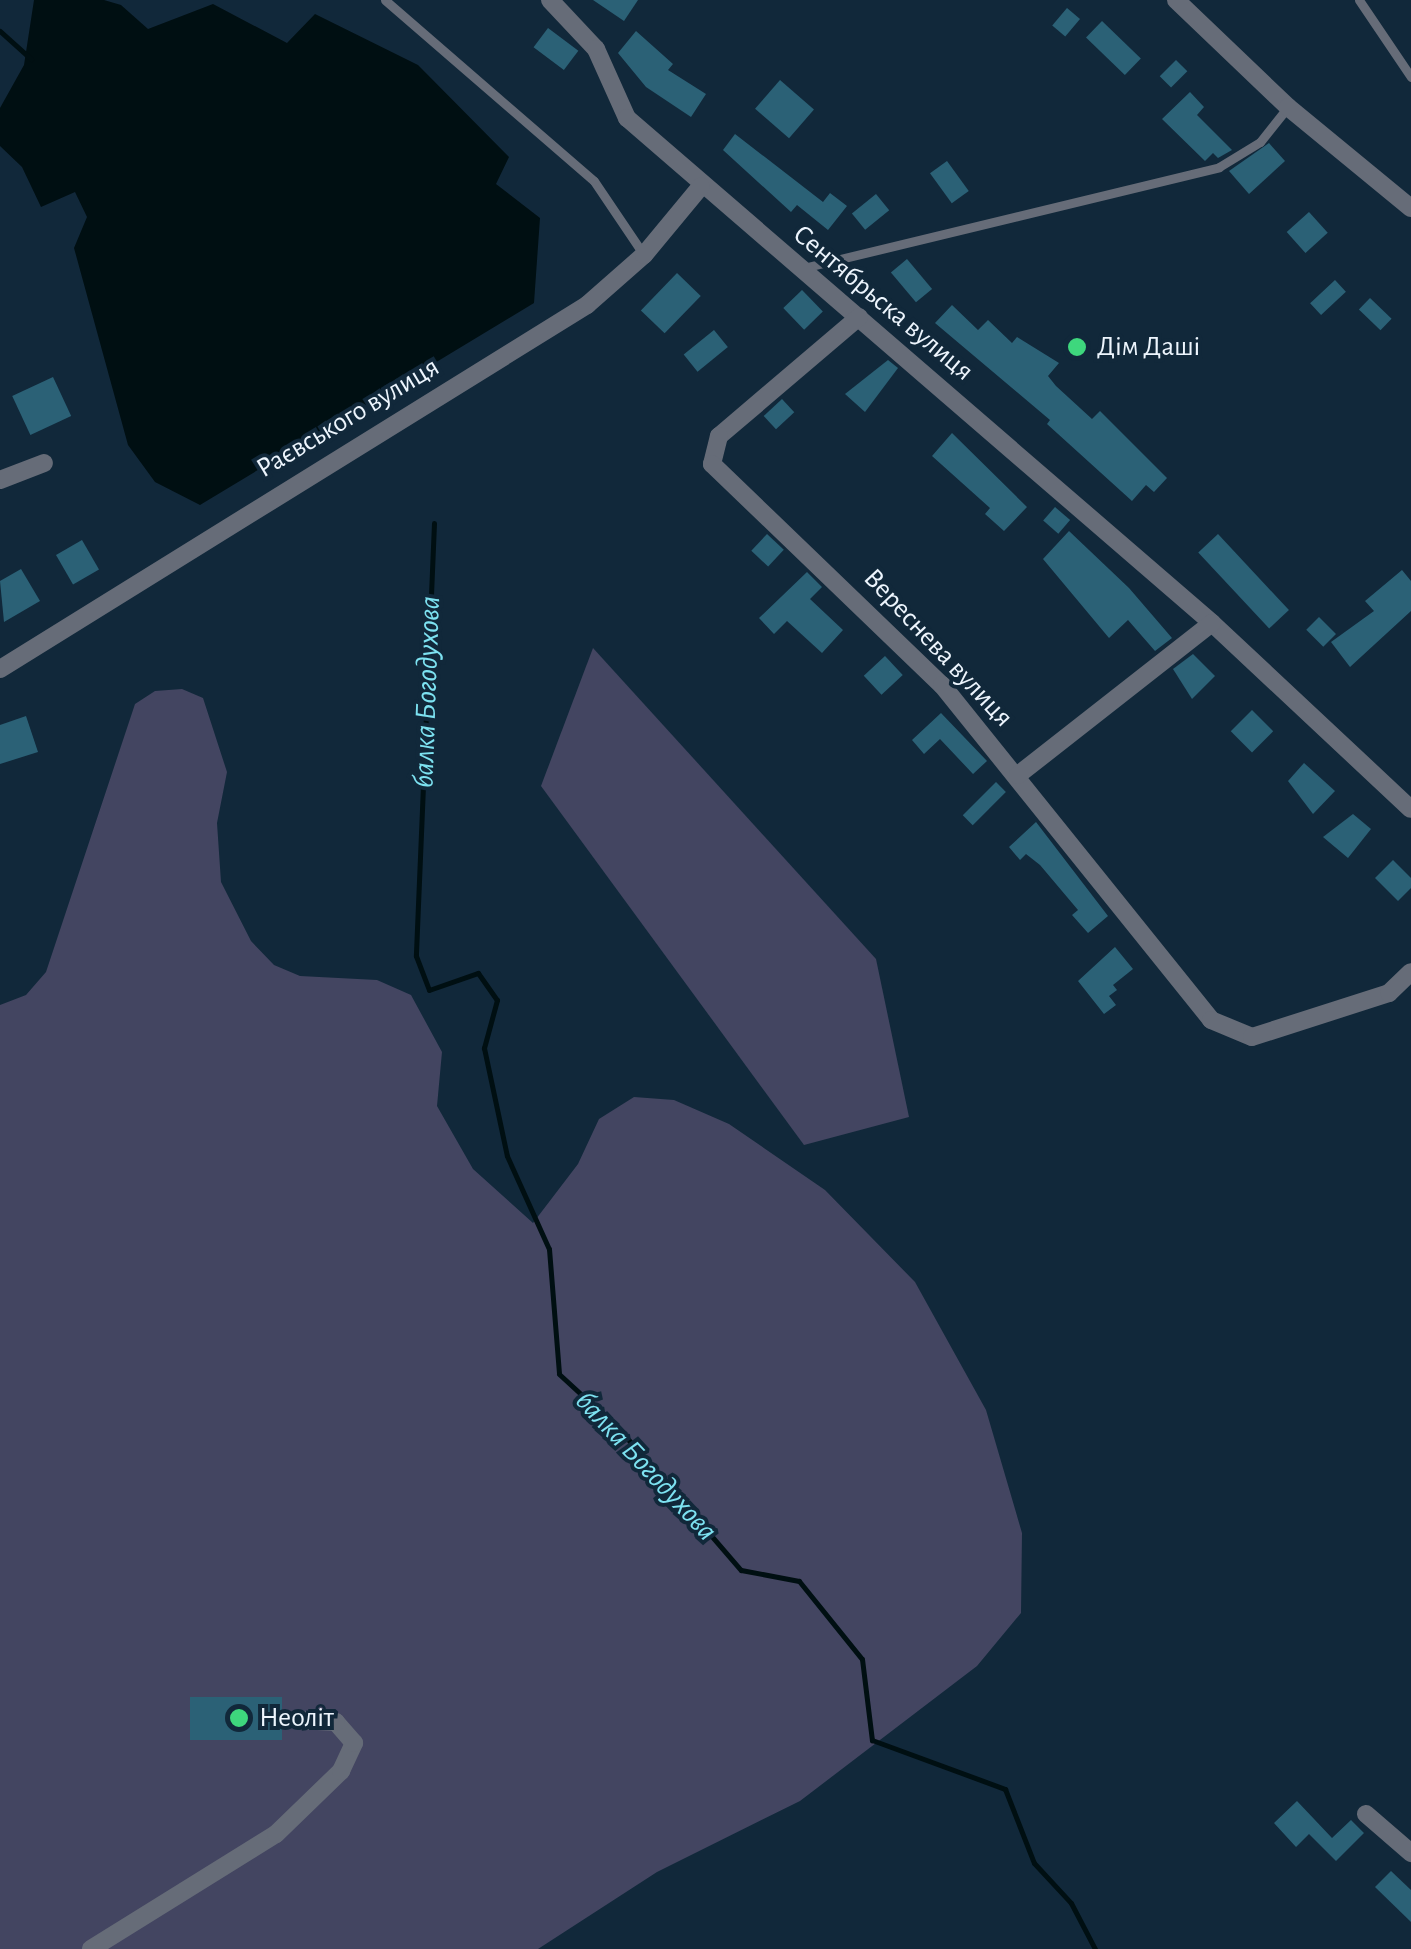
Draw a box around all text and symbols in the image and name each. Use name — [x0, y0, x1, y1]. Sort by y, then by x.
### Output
street label: Сентябрьска вулиця — [786, 218, 980, 388]
place label: Дім Даші — [1097, 330, 1200, 364]
marker: Дім Даші — [1066, 336, 1088, 358]
street label: Раєвського вулиця — [251, 350, 445, 486]
street label: Вереснева вулиця — [856, 562, 1020, 734]
water label: балка Богодухова — [406, 595, 448, 789]
water label: балка Богодухова — [567, 1384, 725, 1548]
place label: Неоліт — [259, 1701, 334, 1735]
marker: Неоліт — [228, 1707, 250, 1729]

